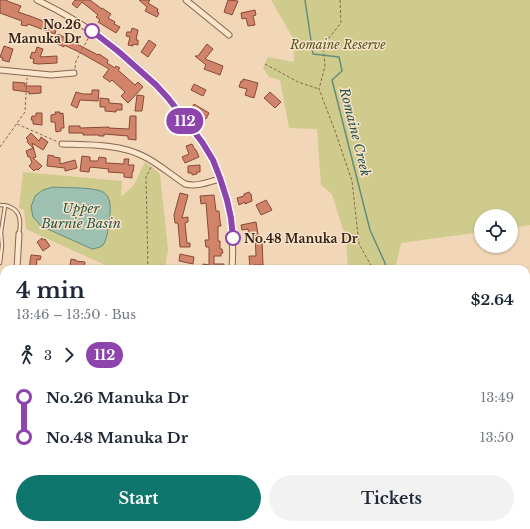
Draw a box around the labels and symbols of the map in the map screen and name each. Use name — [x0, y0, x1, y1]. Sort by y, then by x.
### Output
place label: No.26 Manuka Dr — [8, 17, 81, 46]
marker: No.26 Manuka Dr — [84, 23, 100, 39]
park label: Romaine Reserve — [289, 37, 386, 52]
water label: Romaine Creek — [335, 85, 374, 179]
line badge: 112 — [162, 108, 208, 134]
water label: Upper Burnie Basin — [40, 200, 121, 232]
marker: No.48 Manuka Dr — [225, 230, 241, 246]
place label: No.48 Manuka Dr — [244, 231, 358, 246]

